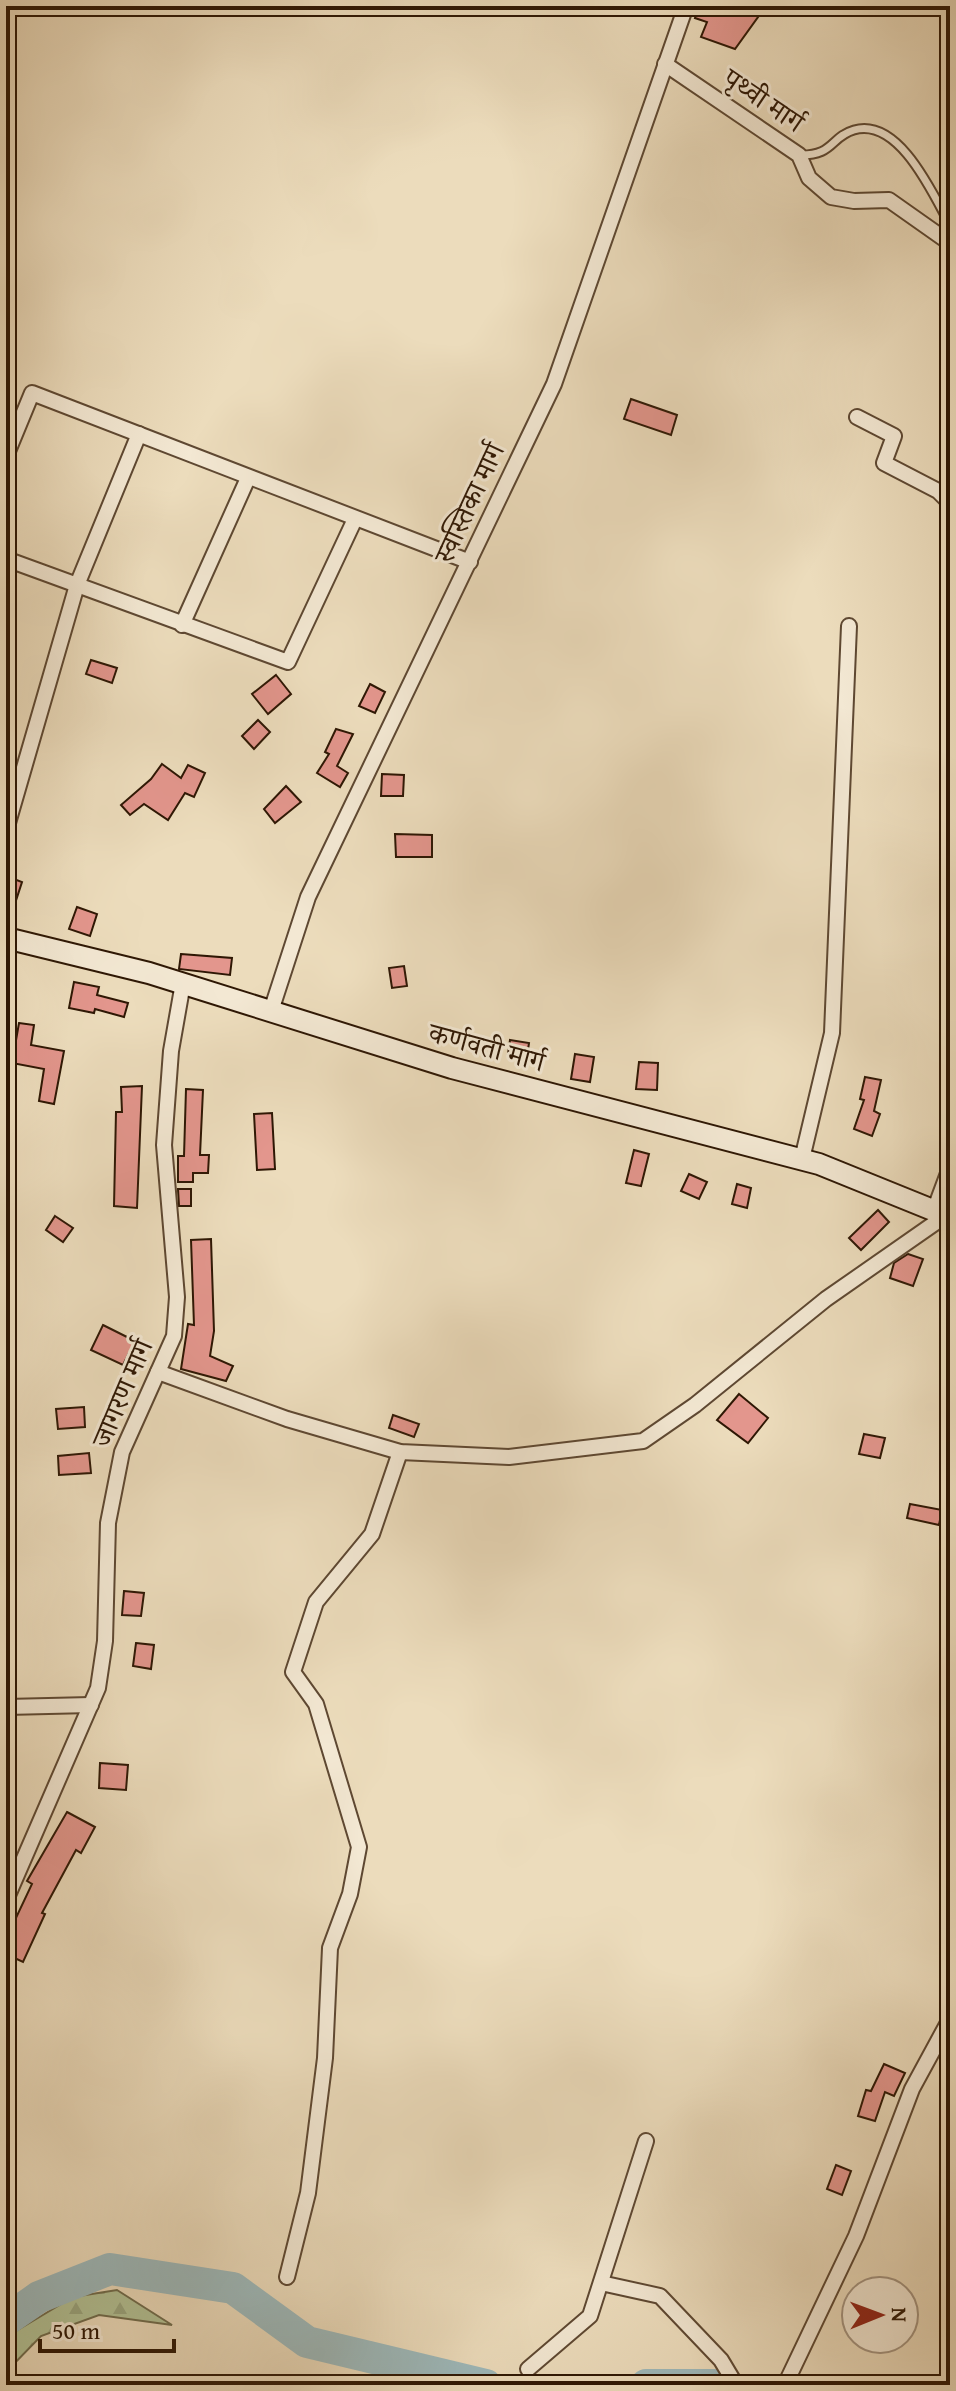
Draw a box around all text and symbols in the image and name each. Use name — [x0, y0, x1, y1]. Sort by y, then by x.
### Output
street label: पृथ्वी मार्ग — [714, 56, 814, 142]
street label: स्वस्तिका मार्ग — [422, 435, 515, 571]
street label: कर्णवती मार्ग — [423, 1011, 551, 1082]
street label: जागरण मार्ग — [80, 1331, 163, 1455]
north arrow — [840, 2275, 920, 2355]
scale bar — [40, 2303, 174, 2353]
text: N — [884, 2307, 916, 2323]
text: 50 m — [52, 2313, 100, 2348]

